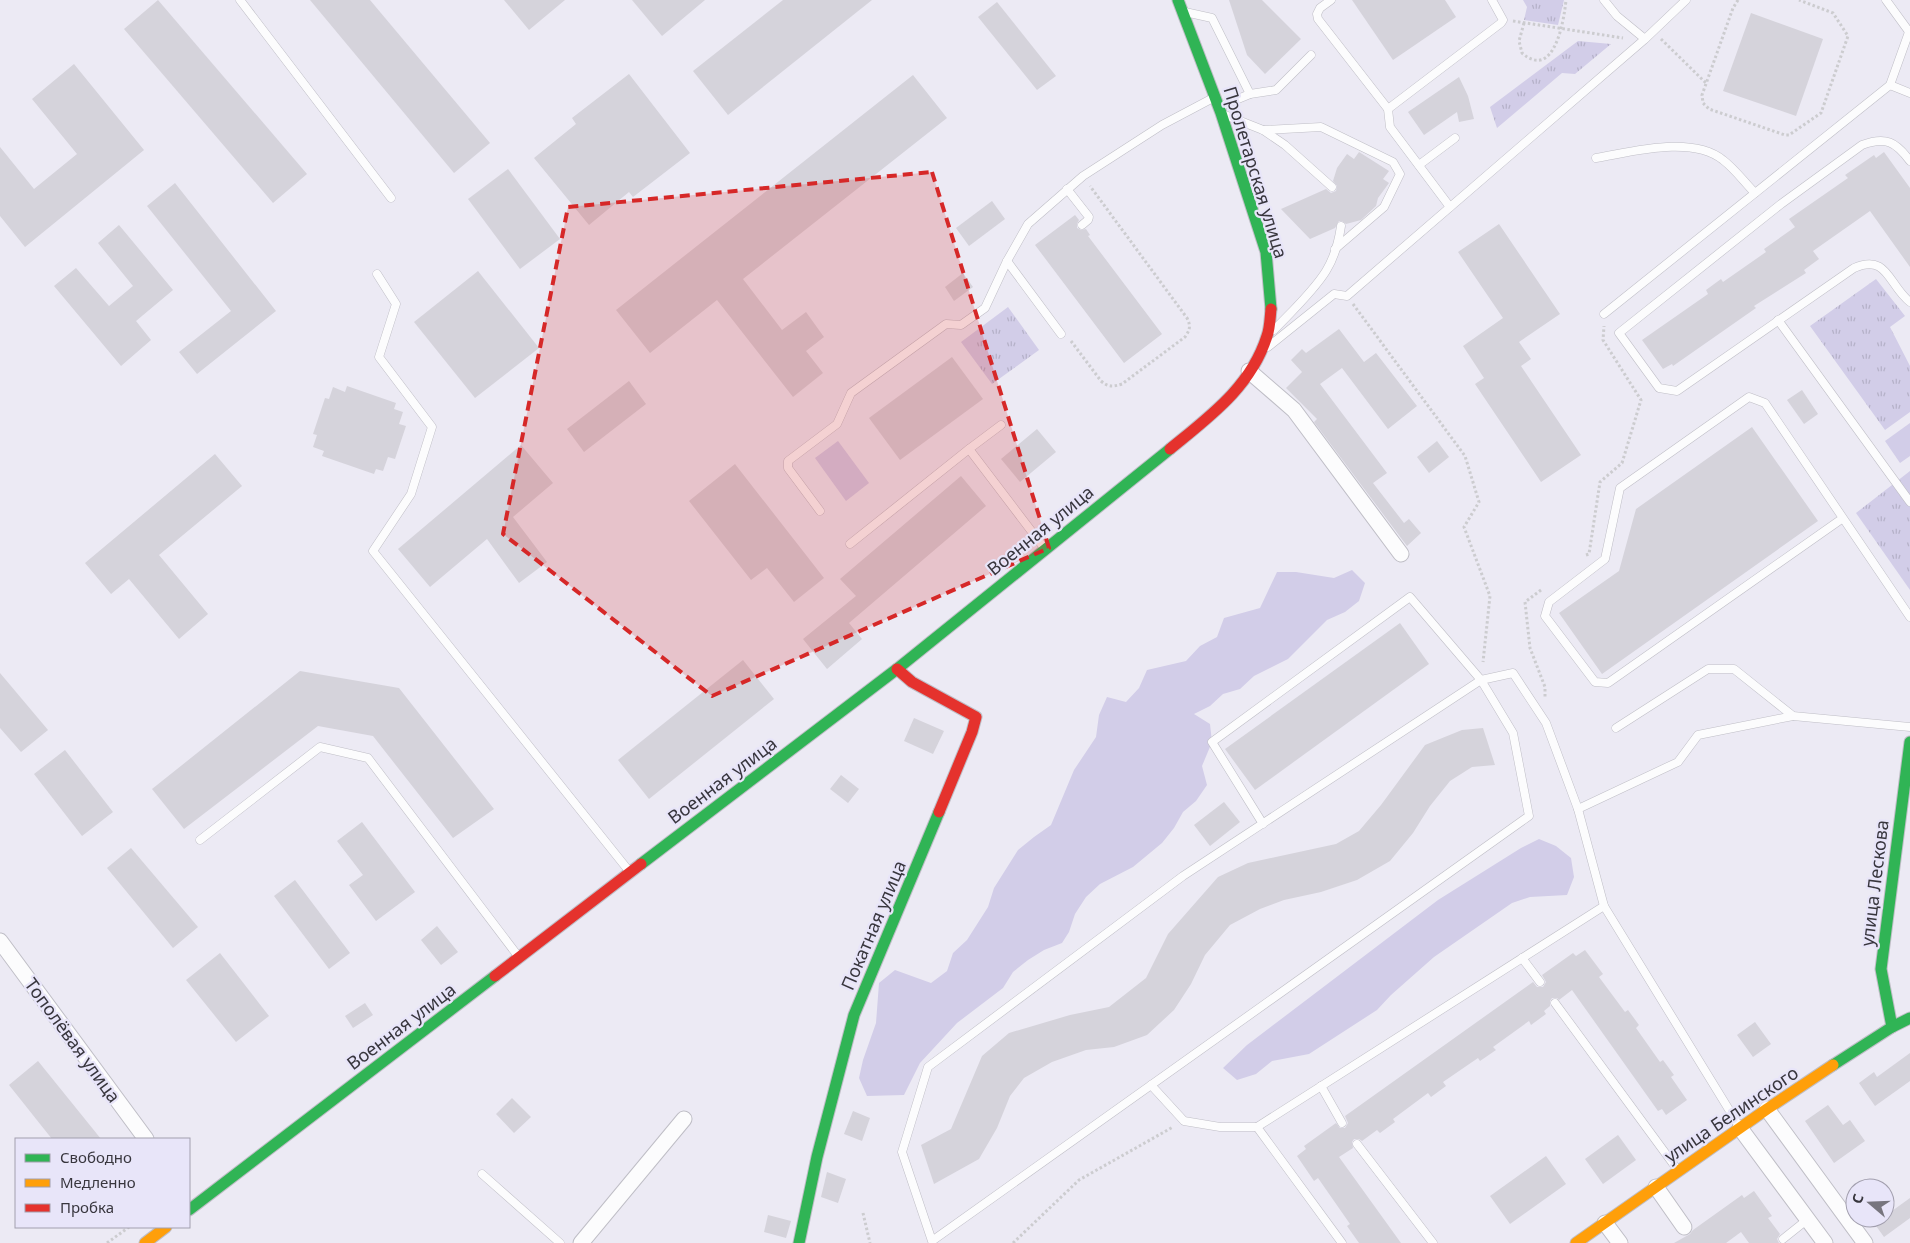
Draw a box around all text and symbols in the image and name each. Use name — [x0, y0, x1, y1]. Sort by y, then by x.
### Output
street label: Пролетарская улица — [1218, 83, 1294, 261]
street label: Военная улица — [982, 480, 1098, 580]
street label: Военная улица — [663, 731, 781, 829]
street label: улица Лескова — [1854, 818, 1894, 948]
street label: Покатная улица — [835, 857, 911, 993]
street label: Тополёвая улица — [20, 973, 126, 1107]
street label: Военная улица — [342, 977, 460, 1075]
street label: улица Белинского — [1659, 1060, 1803, 1168]
legend — [15, 1138, 190, 1228]
text: Свободно — [60, 1147, 132, 1167]
text: Медленно — [60, 1172, 136, 1192]
north arrow — [1845, 1178, 1895, 1228]
text: С — [1847, 1191, 1868, 1206]
text: Пробка — [60, 1197, 114, 1217]

